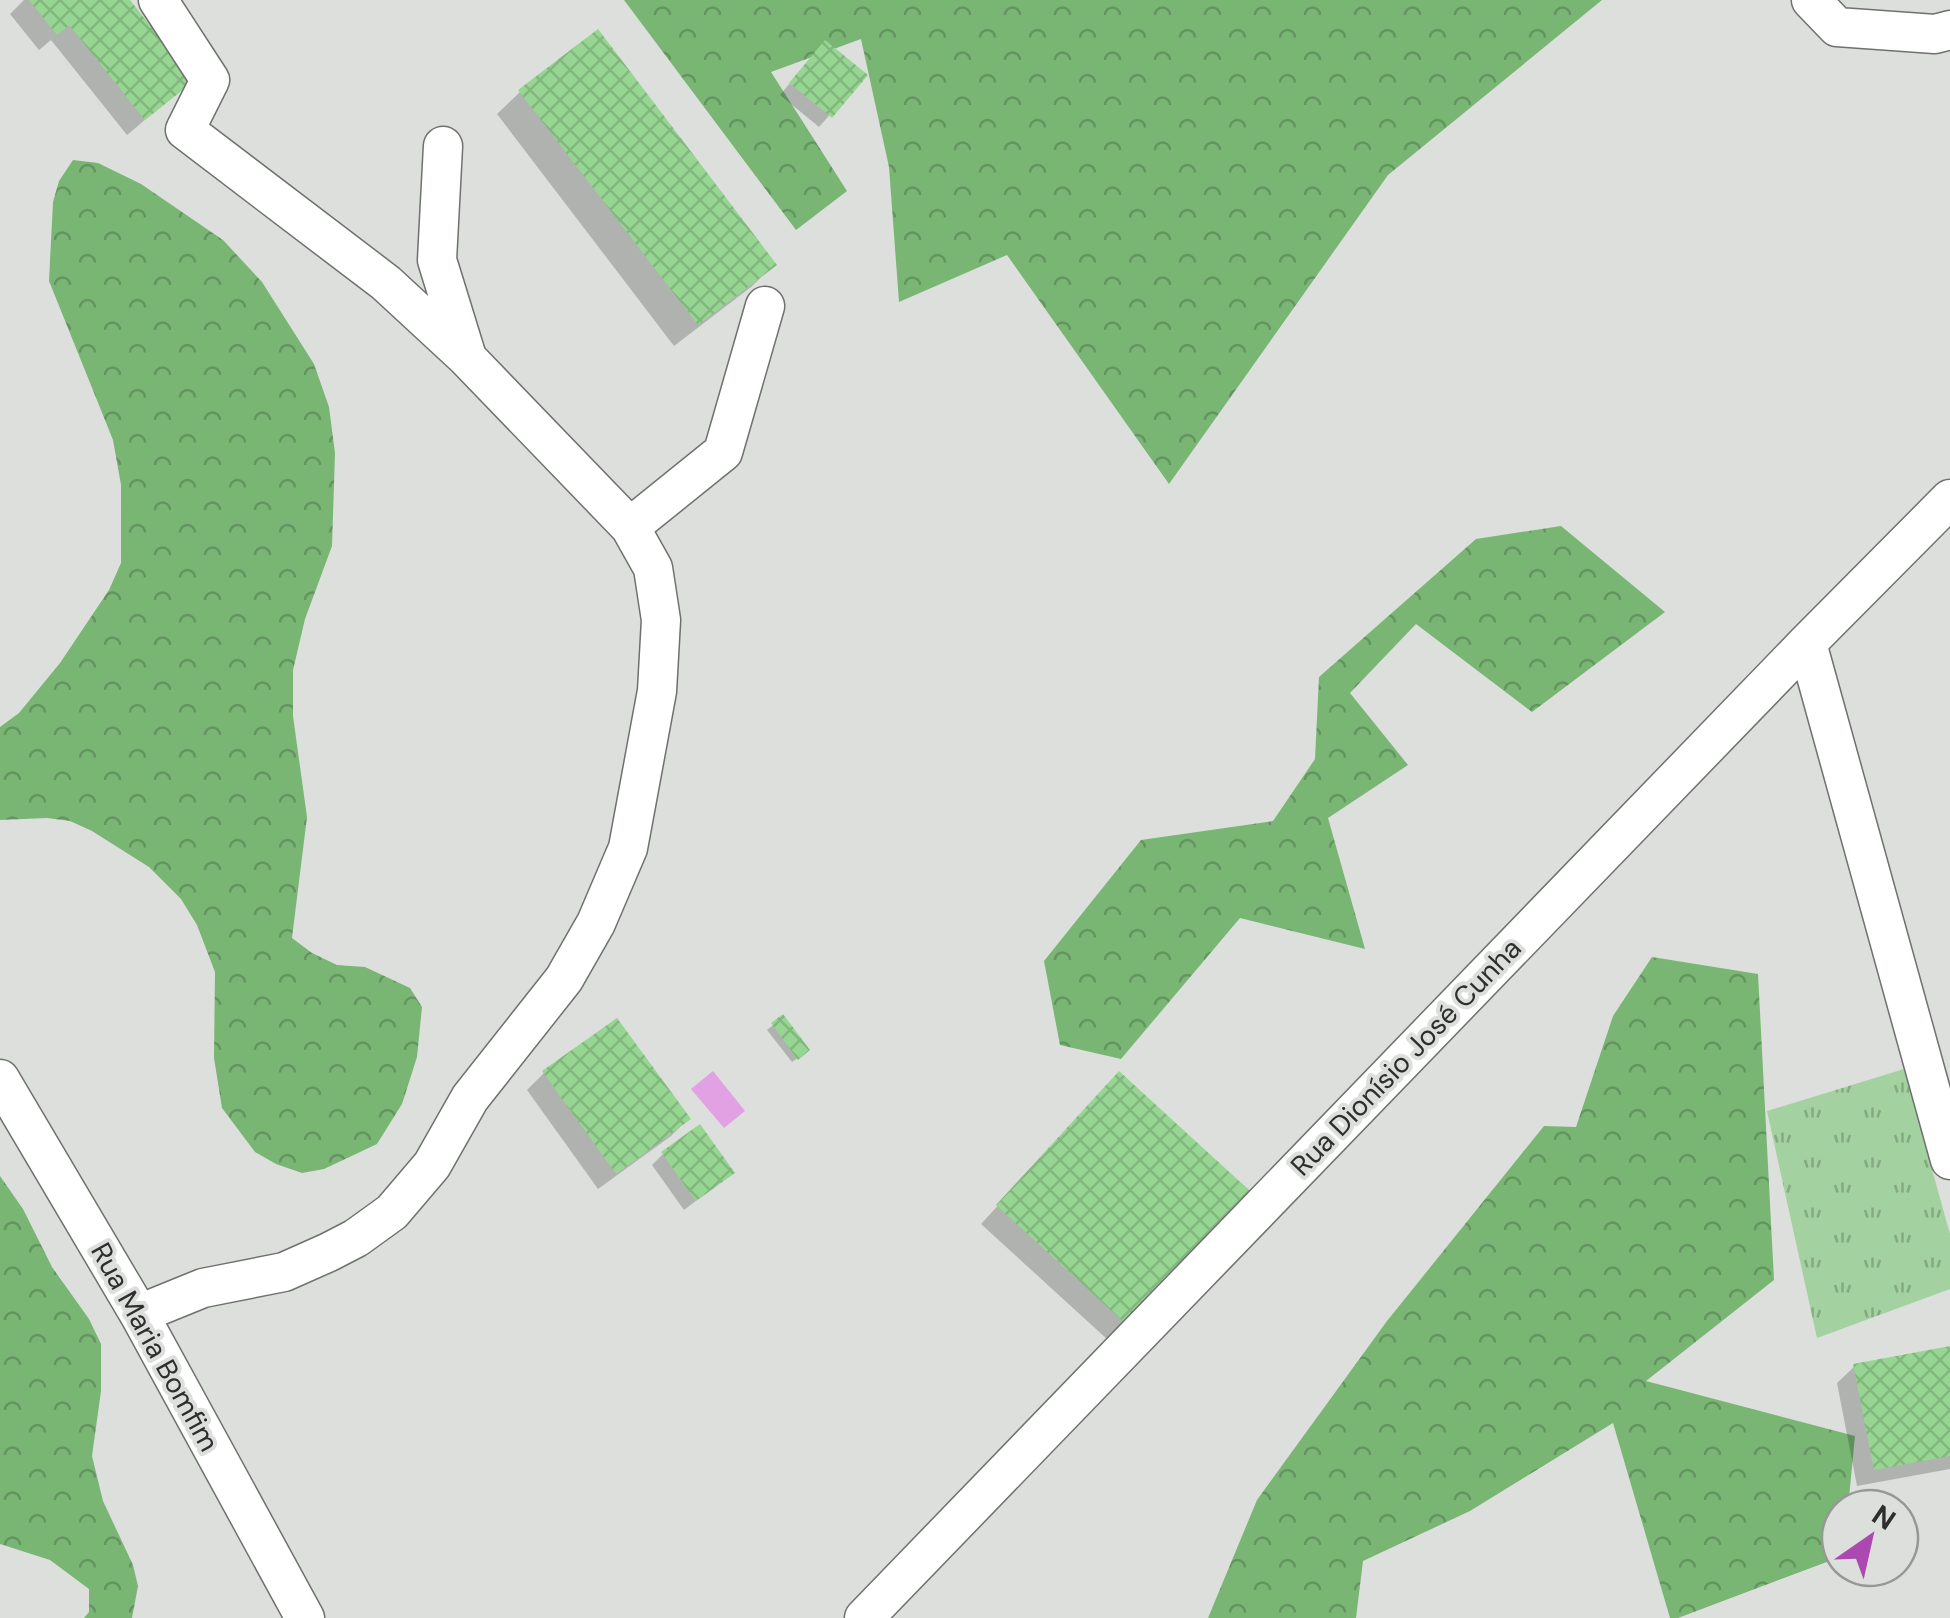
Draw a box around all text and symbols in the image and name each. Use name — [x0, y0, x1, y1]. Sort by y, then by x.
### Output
street label: Rua Dionísio José Cunha — [1283, 930, 1529, 1184]
street label: Rua Maria Bomfim — [82, 1236, 228, 1458]
north arrow — [1820, 1488, 1920, 1588]
text: N — [1865, 1497, 1903, 1539]

